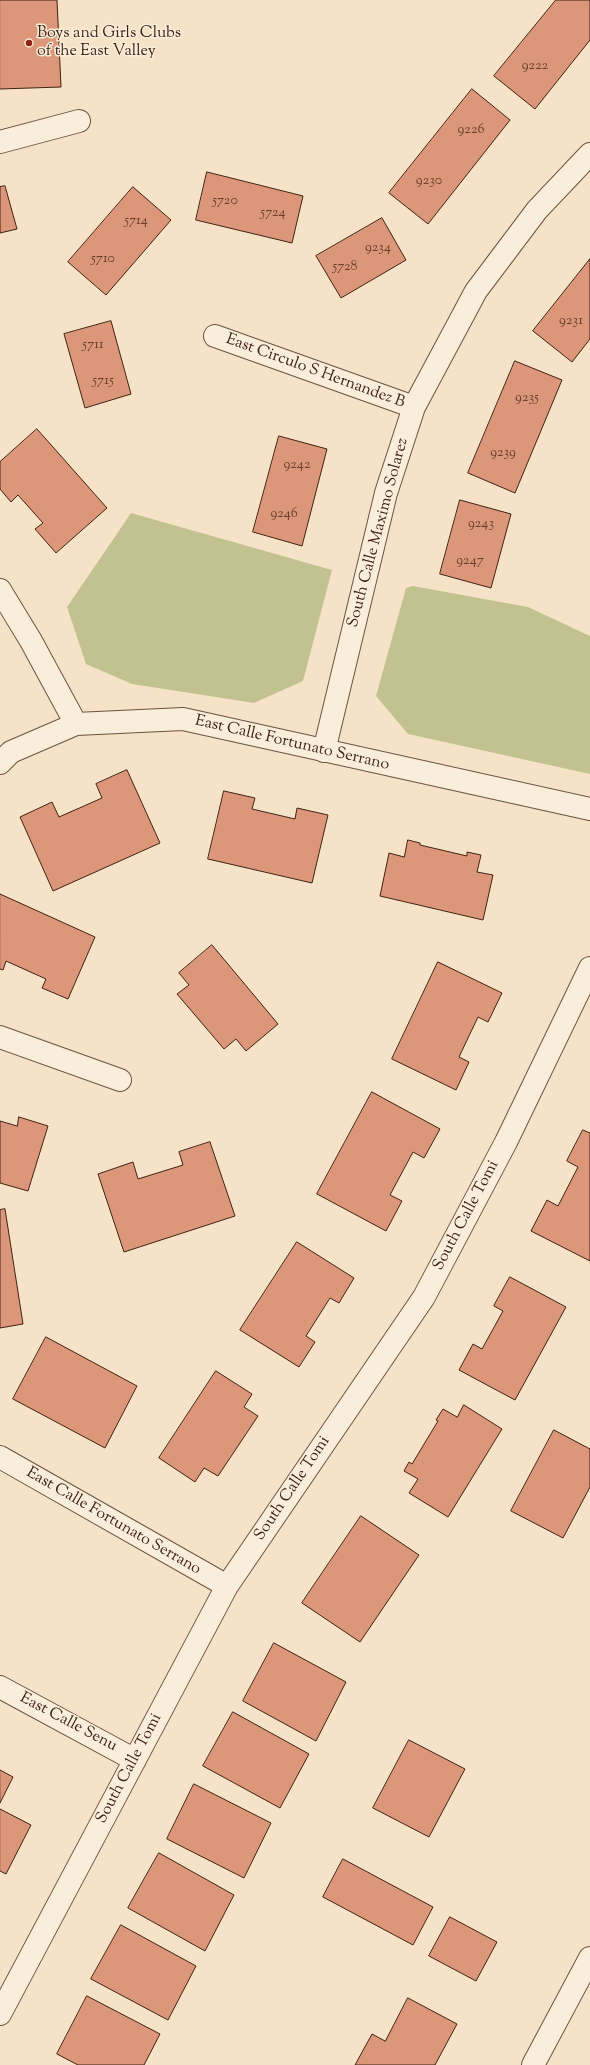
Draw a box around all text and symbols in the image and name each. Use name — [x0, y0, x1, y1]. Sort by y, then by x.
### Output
place label: Boys and Girls Clubs of the East Valley — [37, 24, 181, 62]
marker: Boys and Girls Clubs of the East Valley — [24, 38, 34, 48]
house number: 9222 — [522, 59, 548, 75]
house number: 9226 — [458, 123, 484, 139]
house number: 9230 — [416, 174, 442, 190]
house number: 5720 — [212, 194, 238, 210]
house number: 5724 — [260, 206, 286, 222]
house number: 5714 — [124, 214, 148, 230]
house number: 9234 — [365, 241, 391, 257]
house number: 5710 — [91, 252, 115, 268]
house number: 5728 — [332, 260, 358, 276]
house number: 9231 — [559, 314, 583, 330]
street label: East Circulo S Hernandez B — [223, 331, 407, 413]
house number: 5711 — [82, 338, 104, 354]
house number: 5715 — [92, 374, 114, 390]
house number: 9235 — [515, 391, 539, 407]
street label: South Calle Maximo Solarez — [344, 436, 414, 630]
house number: 9239 — [490, 446, 516, 462]
house number: 9242 — [284, 458, 310, 474]
house number: 9246 — [270, 507, 298, 523]
house number: 9243 — [468, 517, 494, 533]
house number: 9247 — [456, 554, 484, 570]
street label: East Calle Fortunato Serrano — [193, 712, 391, 776]
street label: South Calle Tomi — [430, 1158, 504, 1274]
street label: South Calle Tomi — [251, 1433, 335, 1545]
street label: East Calle Fortunato Serrano — [22, 1464, 204, 1580]
street label: East Calle Senu — [16, 1689, 120, 1757]
street label: South Calle Tomi — [93, 1711, 167, 1827]

